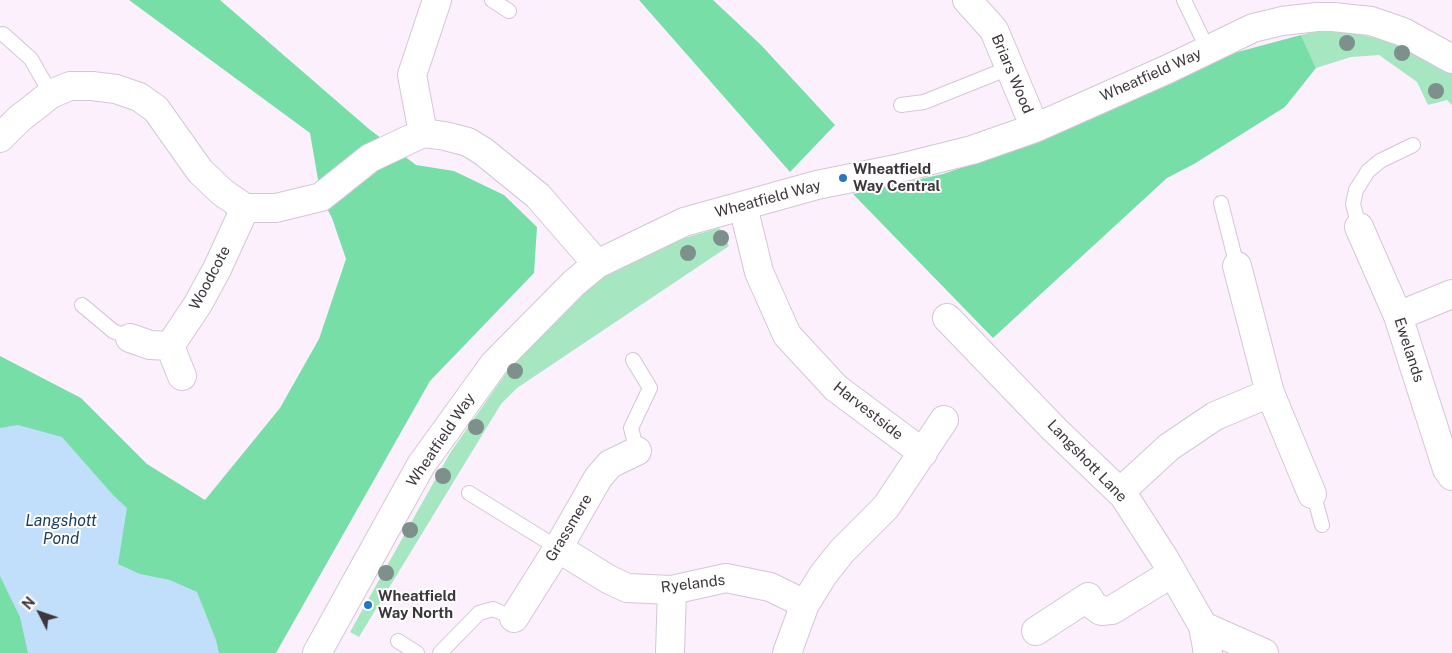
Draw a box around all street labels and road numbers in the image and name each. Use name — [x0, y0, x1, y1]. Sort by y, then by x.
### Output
street label: Briars Wood — [987, 32, 1037, 116]
street label: Wheatfield Way — [1098, 45, 1204, 105]
street label: Wheatfield Way — [713, 176, 823, 222]
street label: Woodcote — [186, 243, 234, 313]
street label: Ewelands — [1390, 315, 1428, 385]
street label: Harvestside — [830, 378, 906, 444]
street label: Wheatfield Way — [403, 390, 479, 490]
street label: Langshott Lane — [1043, 416, 1131, 506]
street label: Grassmere — [542, 491, 596, 565]
street label: Ryelands — [660, 571, 726, 597]

